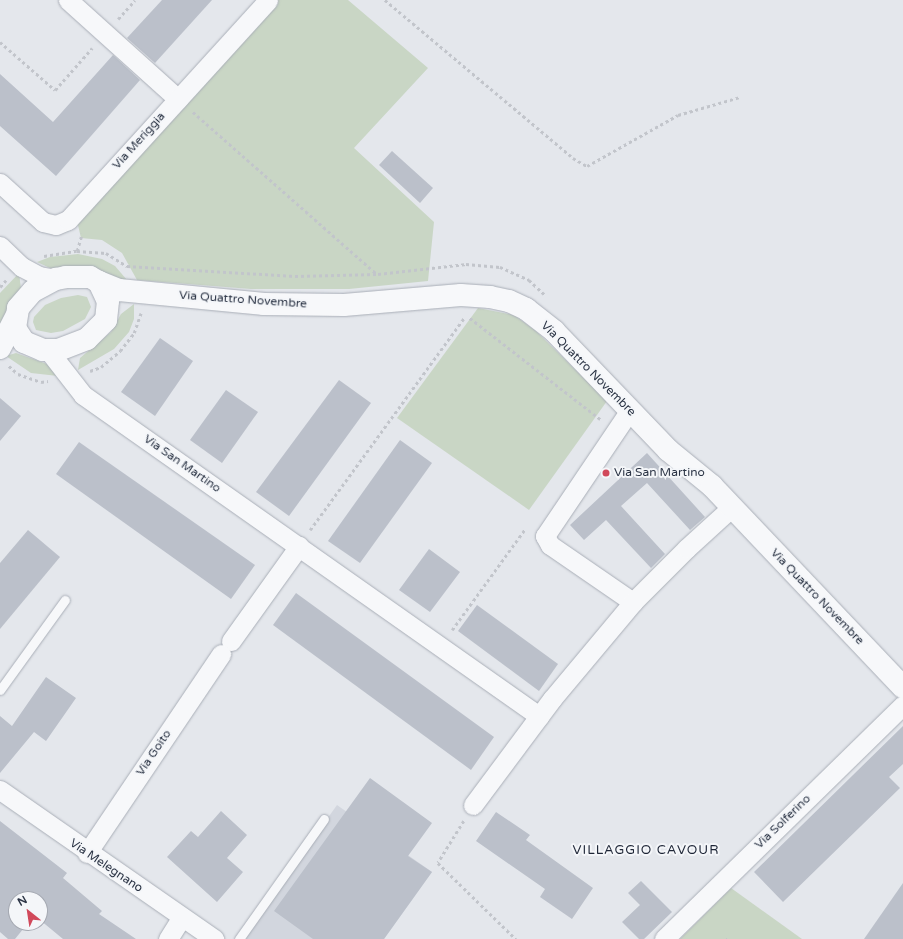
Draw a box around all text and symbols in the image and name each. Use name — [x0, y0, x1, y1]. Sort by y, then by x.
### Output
street label: Via Meriggia — [110, 110, 168, 172]
street label: Via Quattro Novembre — [179, 288, 307, 312]
street label: Via Quattro Novembre — [538, 319, 638, 419]
street label: Via San Martino — [141, 432, 223, 496]
place label: Via San Martino — [614, 466, 705, 480]
marker: Via San Martino — [601, 468, 611, 478]
street label: Via Quattro Novembre — [767, 546, 867, 648]
street label: Via Goito — [133, 727, 175, 779]
street label: Via Solferino — [752, 792, 814, 852]
street label: Via Melegnano — [67, 836, 145, 896]
district label: VILLAGGIO CAVOUR — [573, 842, 719, 858]
north arrow — [8, 891, 48, 931]
text: N — [15, 893, 29, 909]

